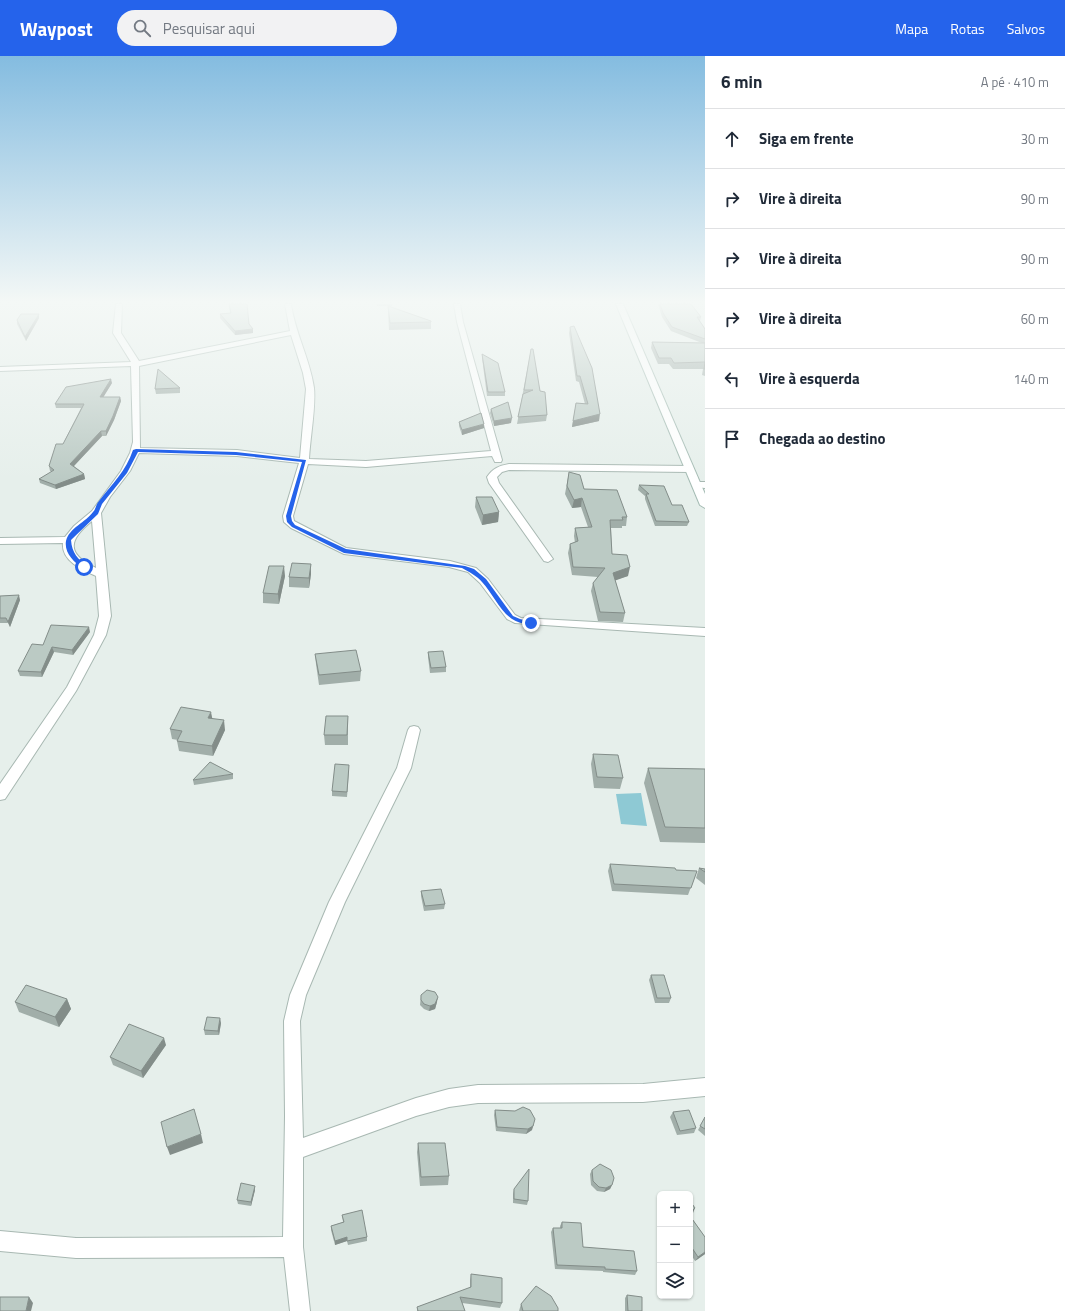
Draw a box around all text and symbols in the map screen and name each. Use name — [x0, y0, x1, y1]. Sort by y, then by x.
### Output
search box — [117, 10, 397, 46]
text: Waypost — [20, 14, 93, 43]
icon: search — [131, 17, 153, 39]
text: Pesquisar aqui — [163, 17, 255, 40]
text: Mapa — [895, 18, 928, 39]
text: Rotas — [950, 18, 985, 39]
text: Salvos — [1007, 18, 1045, 39]
text: 6 min — [721, 69, 762, 95]
text: A pé · 410 m — [981, 72, 1049, 92]
text: Siga em frente — [759, 127, 854, 150]
icon: ahead — [721, 128, 743, 150]
text: 30 m — [1021, 129, 1049, 149]
text: Vire à direita — [759, 187, 842, 210]
icon: right — [721, 188, 743, 210]
text: 90 m — [1021, 189, 1049, 209]
text: Vire à direita — [759, 247, 842, 270]
icon: right — [721, 248, 743, 270]
text: 90 m — [1021, 249, 1049, 269]
text: Vire à direita — [759, 307, 842, 330]
icon: right — [721, 308, 743, 330]
text: 60 m — [1021, 309, 1049, 329]
text: Vire à esquerda — [759, 367, 860, 390]
icon: left — [721, 368, 743, 390]
text: 140 m — [1013, 369, 1049, 389]
text: Chegada ao destino — [759, 427, 885, 450]
icon: arrive — [721, 428, 743, 450]
route start — [75, 558, 93, 576]
route end — [522, 614, 540, 632]
map controls — [657, 1191, 693, 1299]
button: + — [657, 1191, 693, 1227]
button: − — [657, 1227, 693, 1263]
button: layers — [657, 1263, 693, 1299]

